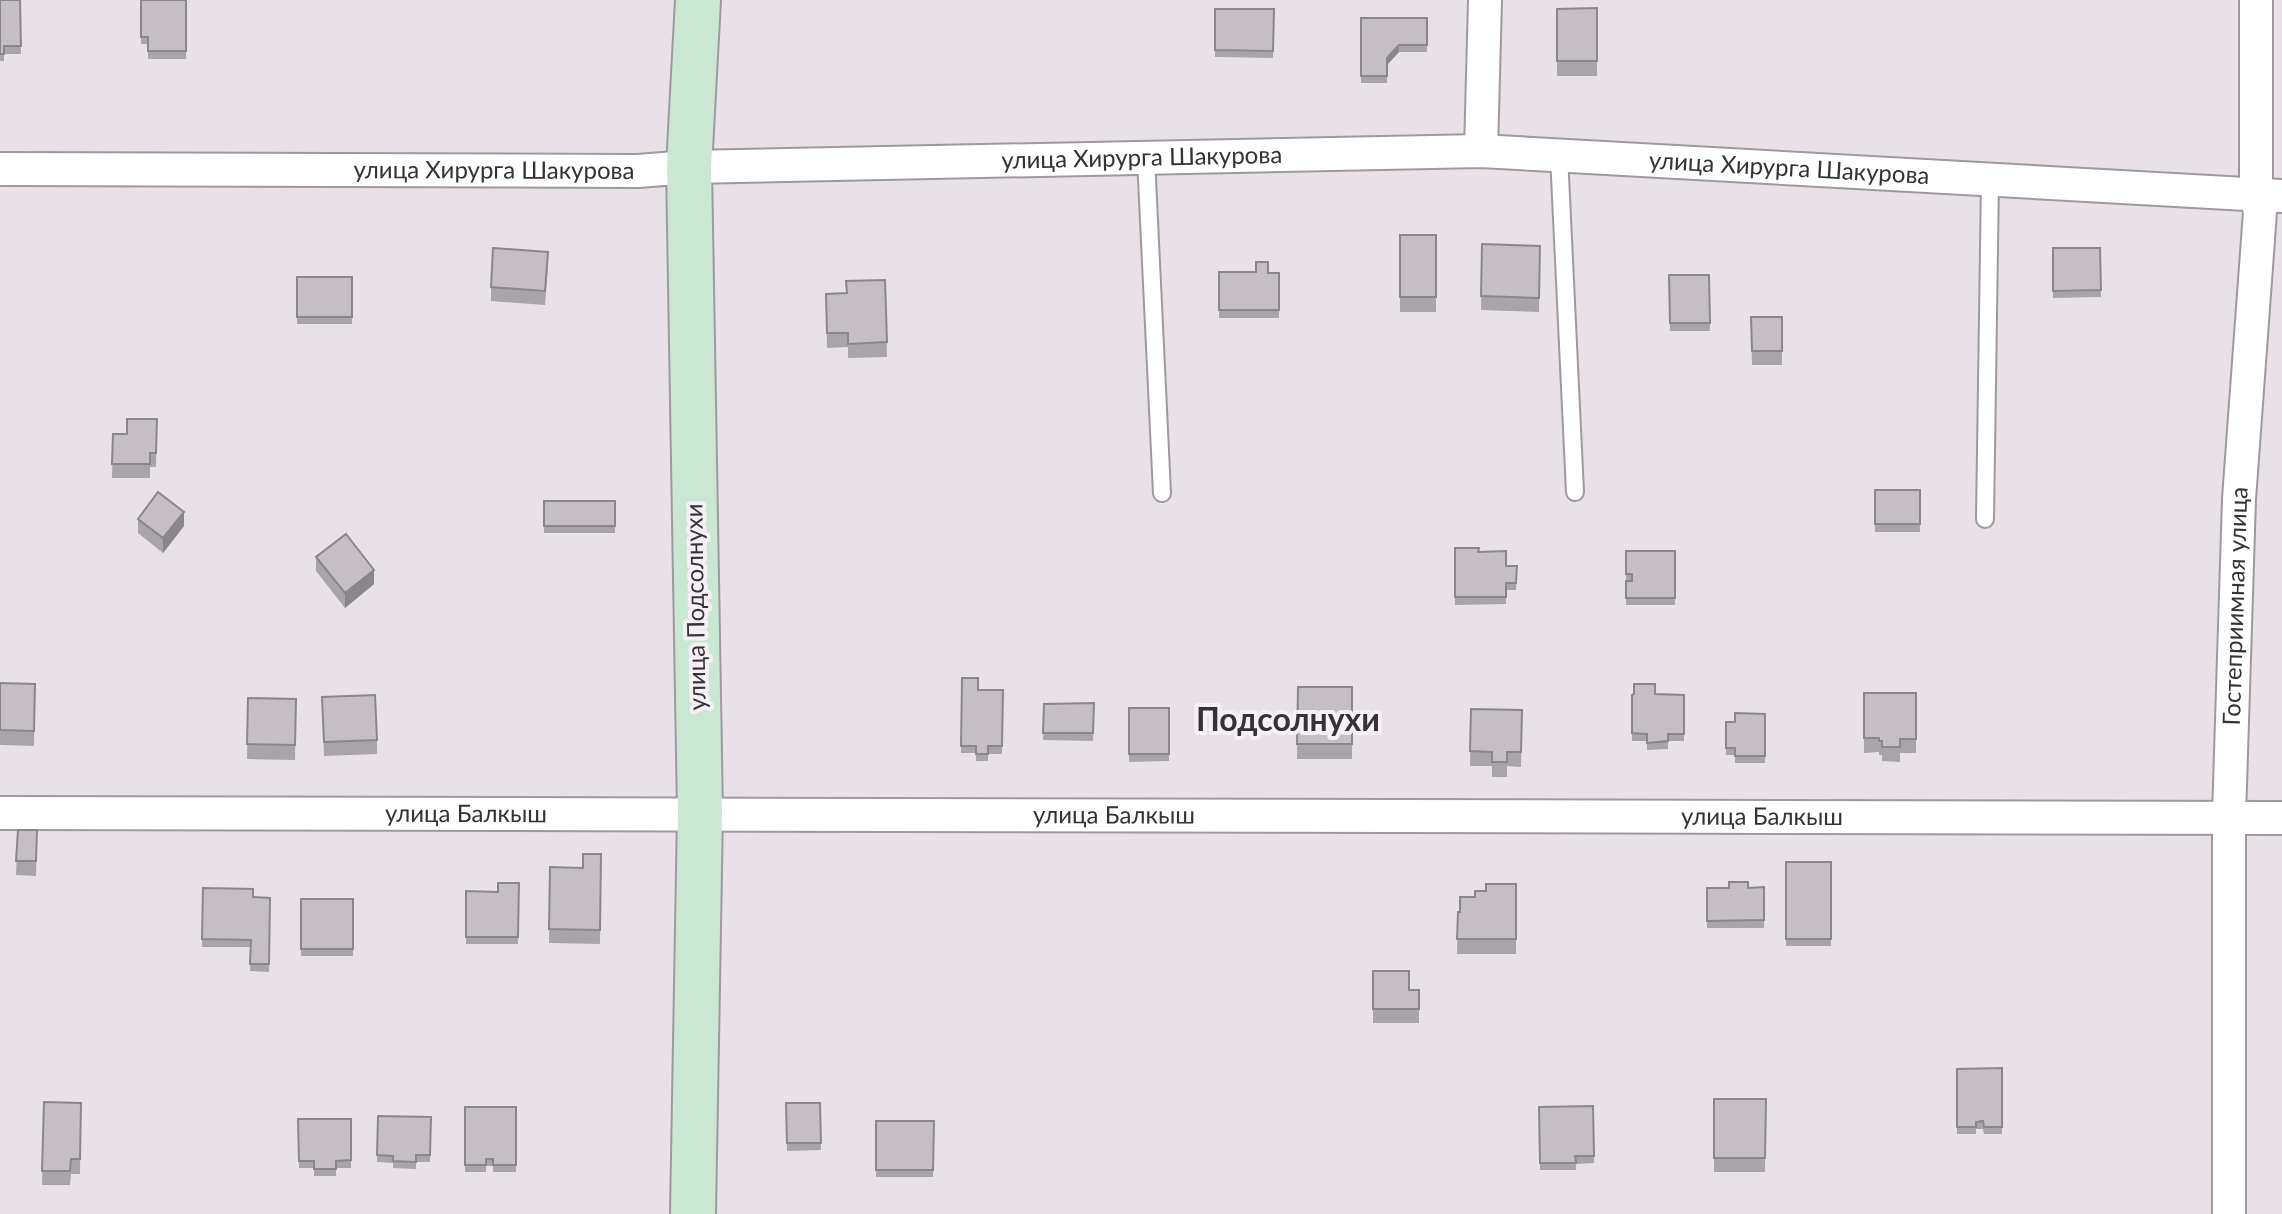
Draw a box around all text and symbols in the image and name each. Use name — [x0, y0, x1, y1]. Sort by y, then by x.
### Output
street label: улица Хирурга Шакурова — [1001, 139, 1282, 174]
street label: улица Хирурга Шакурова — [1648, 144, 1930, 189]
street label: улица Хирурга Шакурова — [354, 154, 634, 184]
street label: Гостеприимная улица — [2216, 486, 2253, 726]
street label: улица Подсолнухи — [678, 503, 711, 711]
district label: Подсолнухи — [1196, 699, 1380, 738]
street label: улица Балкыш — [385, 798, 547, 827]
street label: улица Балкыш — [1033, 799, 1195, 829]
street label: улица Балкыш — [1681, 801, 1843, 830]

